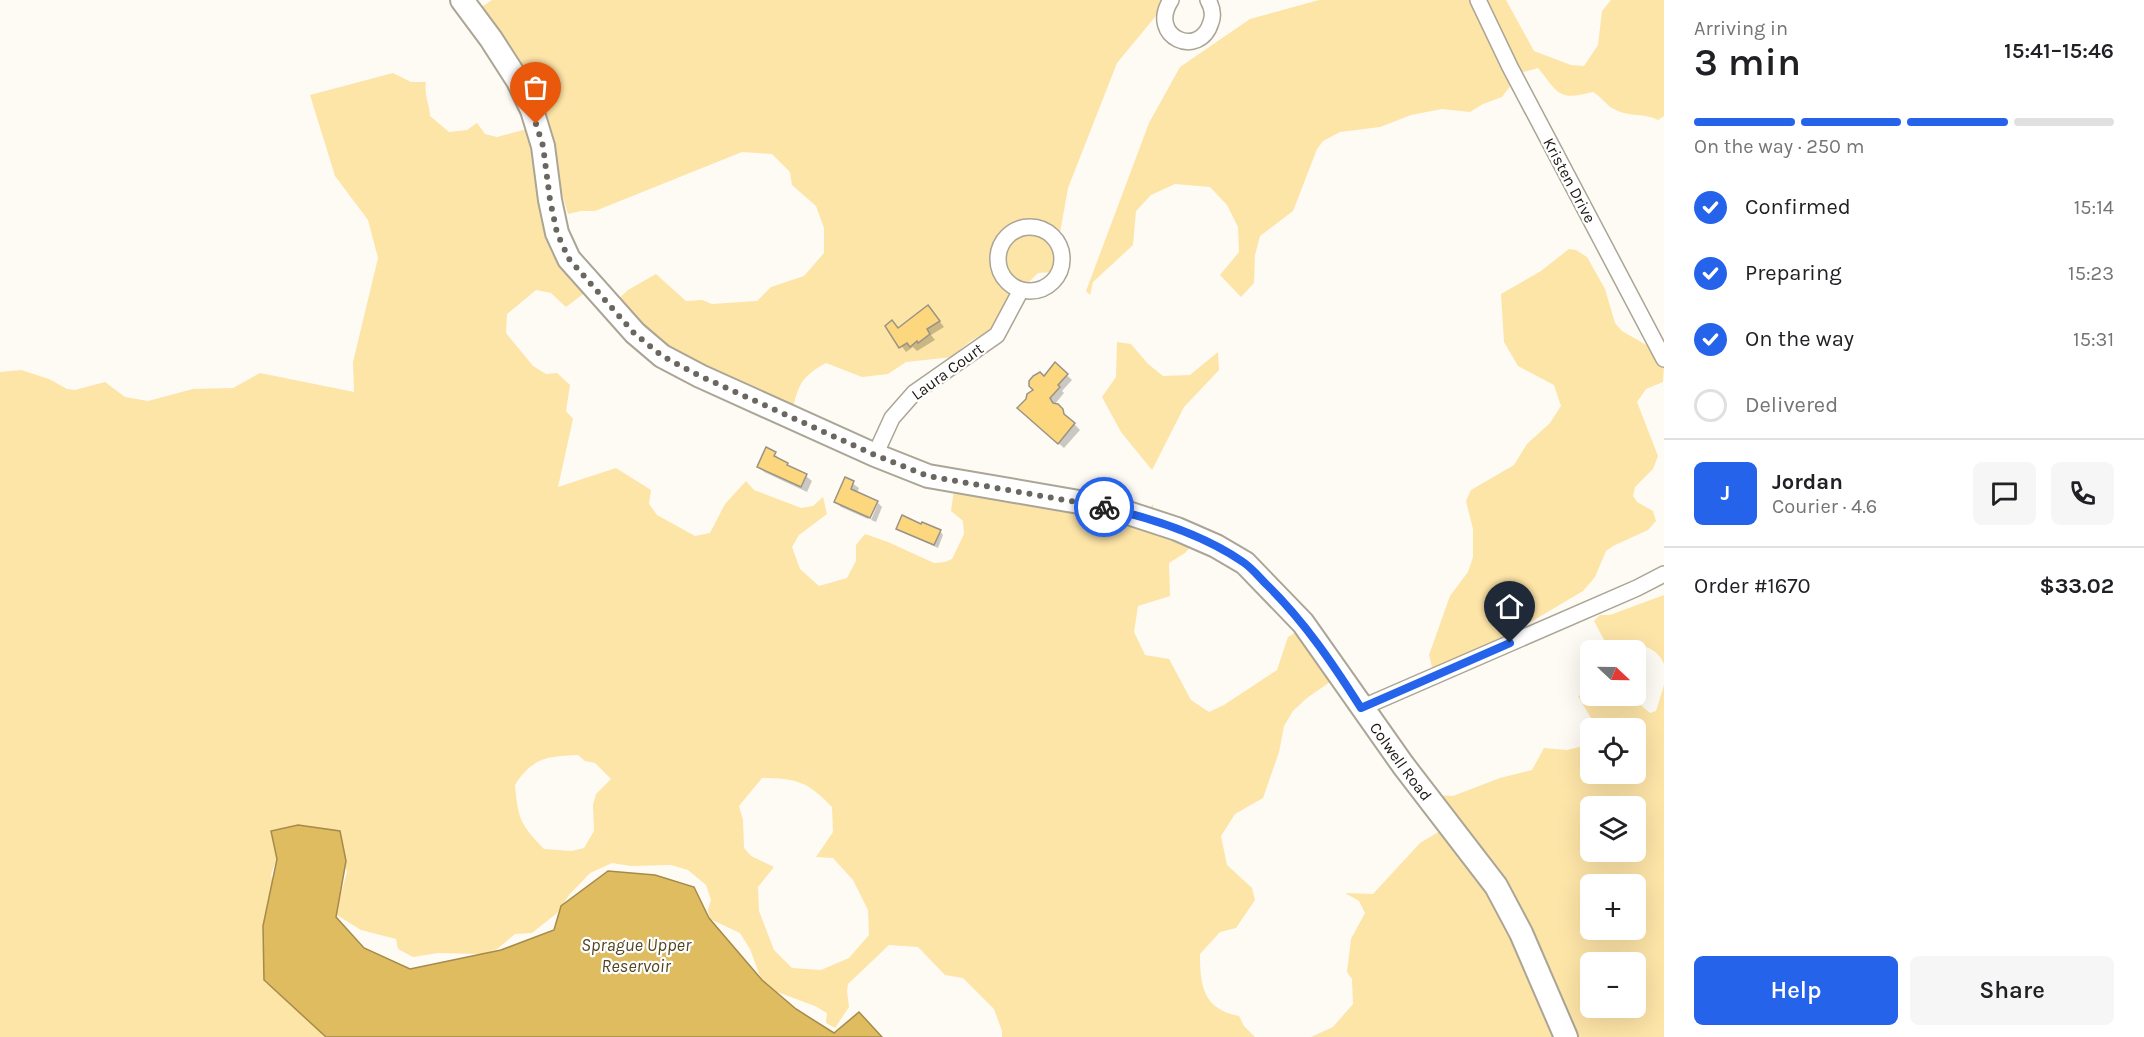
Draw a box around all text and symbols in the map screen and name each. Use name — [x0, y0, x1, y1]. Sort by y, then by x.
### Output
text: Arriving in — [1694, 17, 1788, 40]
text: 15:41–15:46 — [2004, 38, 2114, 64]
text: 3 min — [1694, 39, 1801, 85]
pin — [510, 62, 561, 124]
icon: bag — [519, 71, 552, 104]
street label: Kristen Drive — [1539, 134, 1600, 226]
text: On the way · 250 m — [1694, 135, 1864, 158]
icon: check — [1694, 191, 1727, 224]
text: Confirmed — [1745, 194, 1851, 220]
text: 15:14 — [2074, 196, 2114, 219]
icon: check — [1694, 257, 1727, 290]
text: Preparing — [1745, 260, 1842, 286]
text: 15:23 — [2068, 262, 2114, 285]
icon: check — [1694, 323, 1727, 356]
text: On the way — [1745, 326, 1854, 352]
text: 15:31 — [2073, 328, 2114, 351]
street label: Laura Court — [908, 339, 987, 404]
text: Delivered — [1745, 392, 1838, 418]
button: chat — [1973, 462, 2036, 525]
button: phone — [2051, 462, 2114, 525]
text: Jordan — [1772, 469, 1843, 495]
courier — [1074, 477, 1134, 537]
text: J — [1721, 480, 1730, 506]
icon: bike — [1088, 491, 1121, 524]
text: Courier · 4.6 — [1772, 495, 1877, 518]
text: Order #1670 — [1694, 573, 1811, 599]
text: $33.02 — [2040, 573, 2114, 599]
pin — [1484, 581, 1535, 643]
icon: home — [1493, 590, 1526, 623]
north arrow — [1580, 640, 1646, 706]
map controls — [1580, 640, 1646, 1018]
button: locate — [1580, 718, 1646, 784]
street label: Colwell Road — [1366, 719, 1436, 805]
button: layers — [1580, 796, 1646, 862]
button: + — [1580, 874, 1646, 940]
water label: Sprague Upper Reservoir — [581, 934, 692, 977]
button: − — [1580, 952, 1646, 1018]
button: Help — [1694, 956, 1898, 1025]
button: Share — [1910, 956, 2114, 1025]

